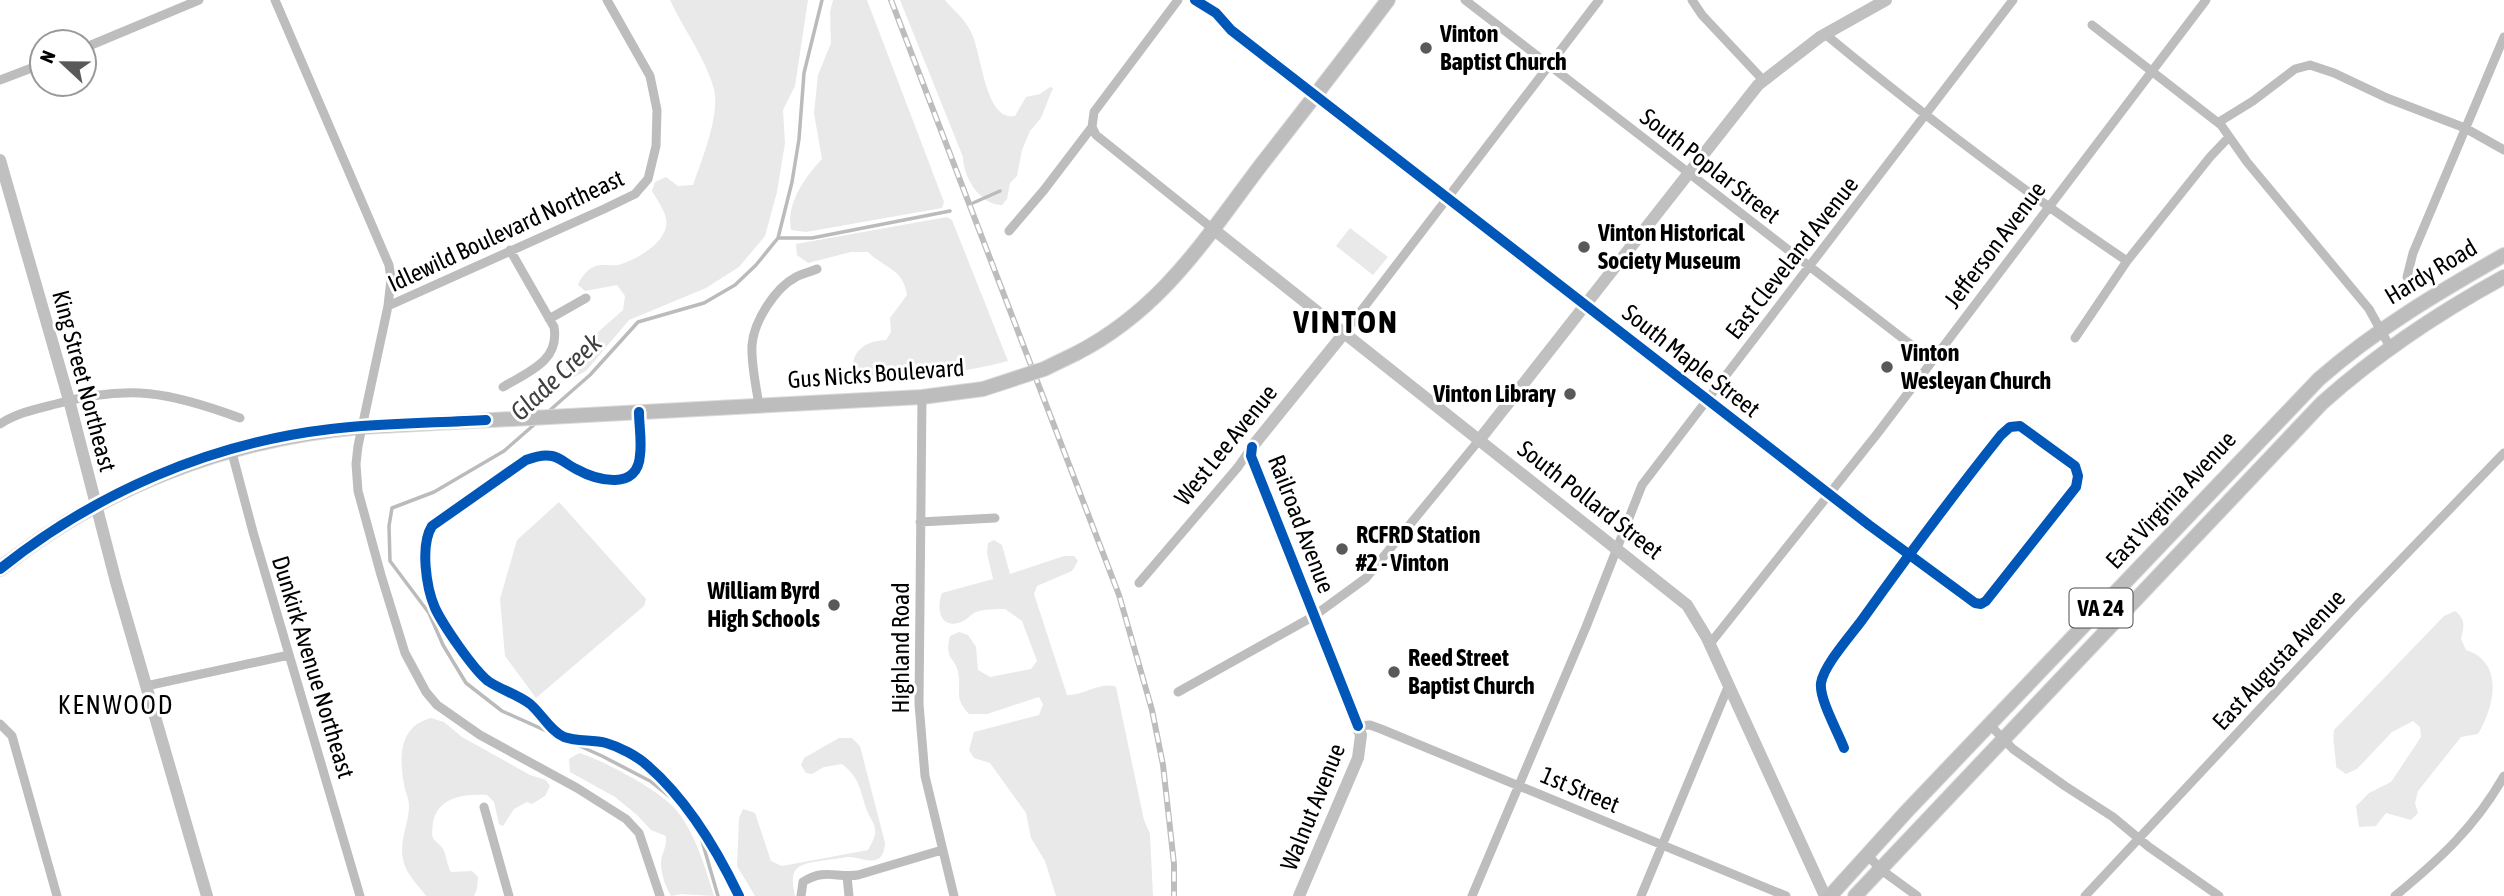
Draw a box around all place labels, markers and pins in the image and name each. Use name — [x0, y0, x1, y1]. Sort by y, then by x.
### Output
place label: Vinton Baptist Church — [1439, 20, 1567, 75]
marker: Vinton Baptist Church — [1418, 40, 1434, 56]
place label: Vinton Historical Society Museum — [1597, 219, 1745, 274]
marker: Vinton Historical Society Museum — [1576, 239, 1592, 255]
place label: Vinton Wesleyan Church — [1900, 339, 2051, 394]
marker: Vinton Wesleyan Church — [1879, 359, 1895, 375]
place label: Vinton Library — [1432, 380, 1556, 407]
marker: Vinton Library — [1562, 386, 1578, 402]
place label: RCFRD Station #2 - Vinton — [1355, 521, 1480, 576]
marker: RCFRD Station #2 - Vinton — [1334, 541, 1350, 557]
place label: William Byrd High Schools — [706, 577, 821, 632]
marker: William Byrd High Schools — [826, 597, 842, 613]
place label: Reed Street Baptist Church — [1408, 644, 1535, 699]
marker: Reed Street Baptist Church — [1386, 664, 1402, 680]

